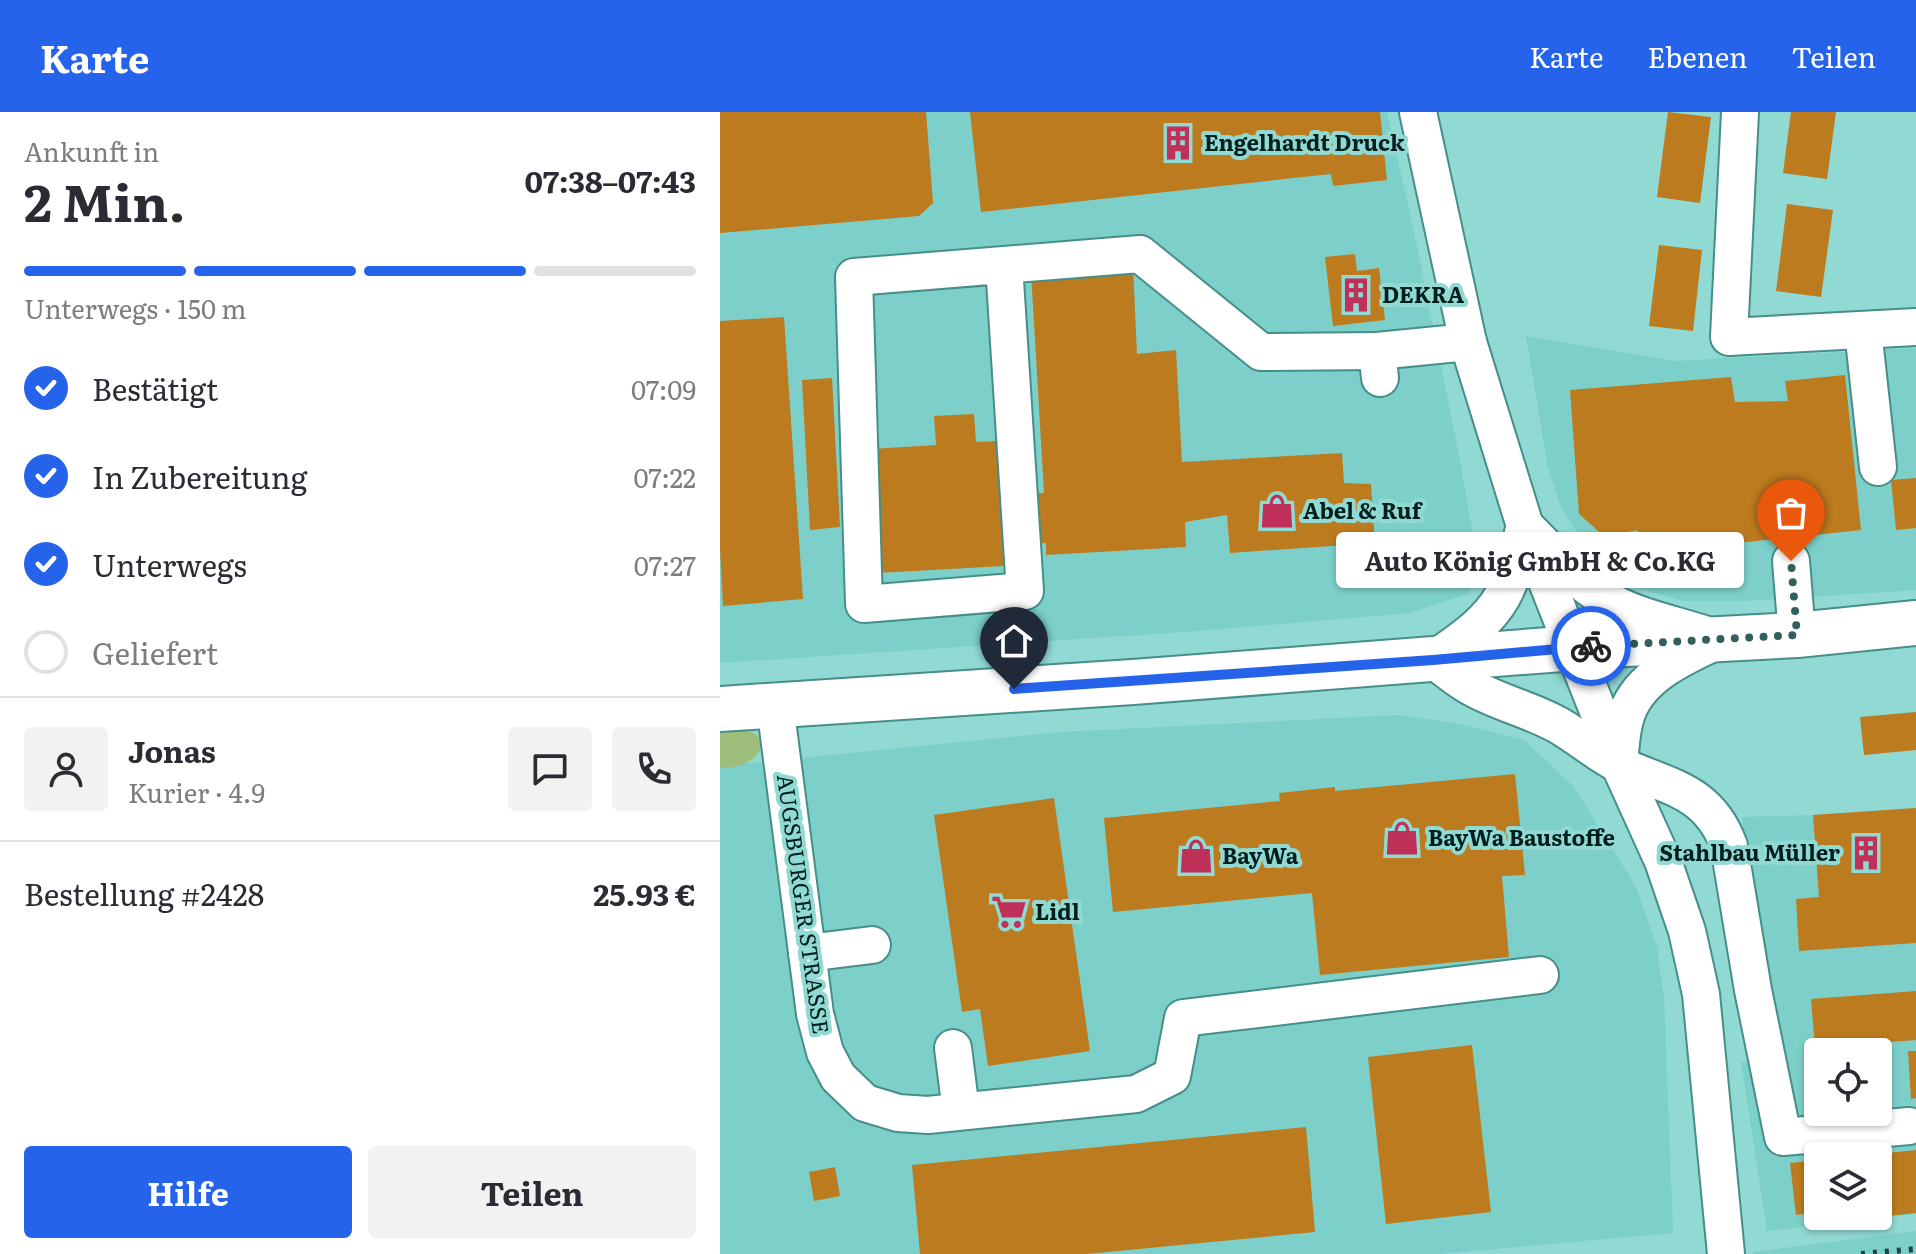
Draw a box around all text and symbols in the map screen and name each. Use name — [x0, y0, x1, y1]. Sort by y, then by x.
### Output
text: Karte — [40, 28, 149, 85]
text: Karte — [1529, 35, 1604, 77]
text: Ebenen — [1648, 35, 1748, 77]
text: Teilen — [1792, 35, 1876, 77]
building icon: Engelhardt Druck — [1159, 124, 1197, 162]
place label: Engelhardt Druck — [1204, 125, 1405, 158]
text: Ankunft in — [24, 131, 159, 170]
text: 07:38–07:43 — [525, 158, 696, 202]
text: 2 Min. — [24, 161, 186, 238]
building icon: DEKRA — [1337, 276, 1375, 314]
place label: DEKRA — [1382, 277, 1464, 310]
text: Unterwegs · 150 m — [24, 288, 246, 327]
icon: check — [24, 366, 68, 410]
text: Bestätigt — [92, 366, 218, 410]
text: 07:09 — [631, 369, 696, 408]
icon: check — [24, 454, 68, 498]
text: In Zubereitung — [92, 454, 307, 498]
text: 07:22 — [634, 457, 696, 496]
pin — [1757, 479, 1825, 561]
icon: bag — [1769, 491, 1813, 535]
shop icon: Abel & Ruf — [1258, 492, 1296, 530]
place label: Abel & Ruf — [1303, 493, 1424, 526]
callout: Auto König GmbH & Co.KG — [1335, 533, 1743, 589]
text: Auto König GmbH & Co.KG — [1364, 540, 1716, 579]
icon: check — [24, 542, 68, 586]
text: Unterwegs — [92, 542, 247, 586]
text: 07:27 — [634, 545, 696, 584]
courier — [1551, 606, 1631, 686]
pin — [980, 607, 1048, 689]
icon: home — [992, 619, 1036, 663]
icon: bike — [1569, 624, 1613, 668]
text: Geliefert — [92, 630, 218, 674]
button: person — [24, 727, 108, 811]
button: chat — [508, 727, 592, 811]
button: phone — [612, 727, 696, 811]
text: Jonas — [128, 728, 216, 772]
text: Kurier · 4.9 — [128, 772, 265, 811]
street label: AUGSBURGER STRASSE — [770, 772, 839, 1036]
shop icon: BayWa Baustoffe — [1383, 819, 1421, 857]
place label: BayWa Baustoffe — [1428, 820, 1615, 853]
building icon: Stahlbau Müller — [1847, 834, 1885, 872]
place label: Stahlbau Müller — [1660, 835, 1840, 868]
shop icon: BayWa — [1177, 837, 1215, 875]
place label: BayWa — [1222, 838, 1299, 871]
text: Bestellung #2428 — [24, 871, 264, 915]
text: 25.93 € — [593, 871, 696, 915]
supermarket icon: Lidl — [990, 893, 1028, 931]
place label: Lidl — [1035, 894, 1080, 927]
map controls — [1804, 1038, 1892, 1230]
button: locate — [1804, 1038, 1892, 1126]
button: layers — [1804, 1142, 1892, 1230]
button: Hilfe — [24, 1146, 352, 1238]
button: Teilen — [368, 1146, 696, 1238]

